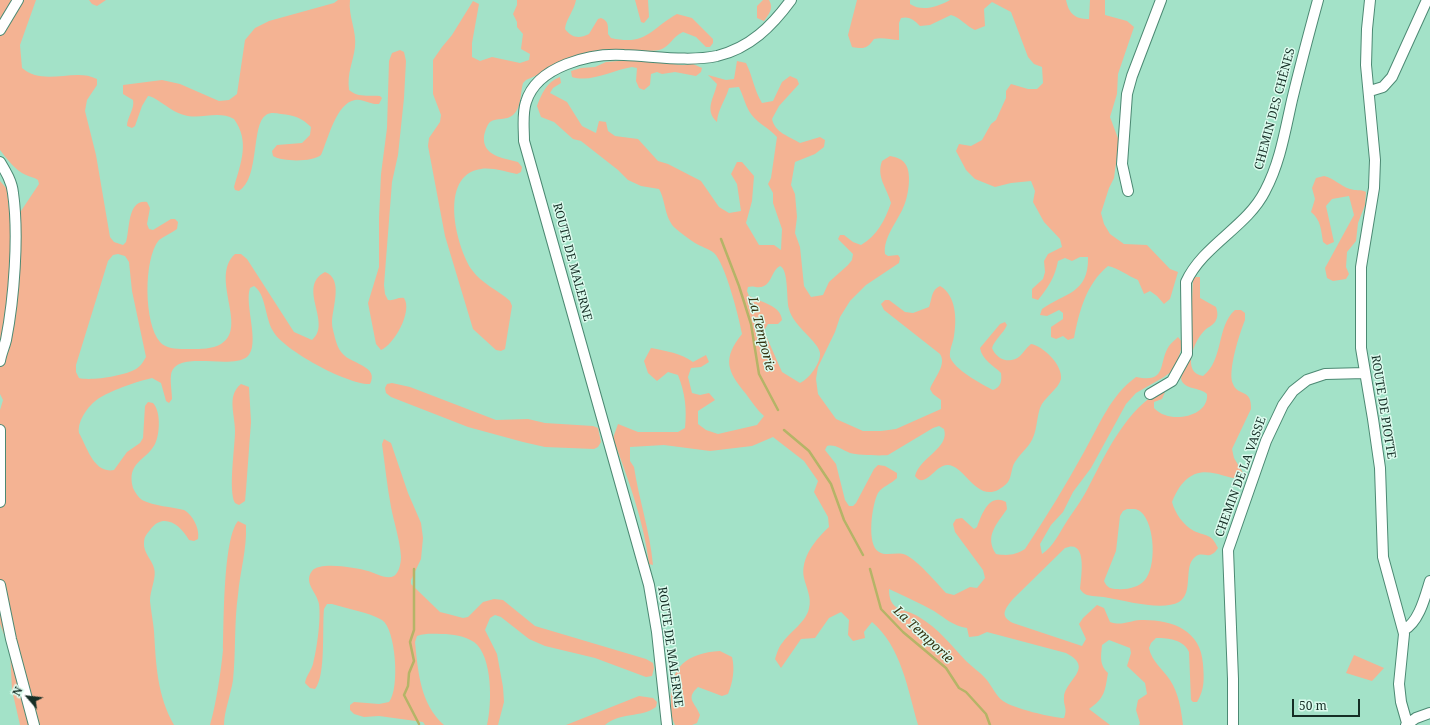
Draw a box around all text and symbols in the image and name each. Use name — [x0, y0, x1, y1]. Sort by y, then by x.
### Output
street label: CHEMIN DES CHÊNES — [1252, 46, 1298, 172]
street label: ROUTE DE MALERNE — [549, 201, 595, 323]
water label: La Temporie — [744, 295, 778, 373]
street label: ROUTE DE PIOTTE — [1368, 354, 1398, 460]
street label: CHEMIN DE LA VASSE — [1213, 415, 1269, 539]
street label: ROUTE DE MALERNE — [654, 586, 686, 708]
water label: La Temporie — [890, 603, 956, 667]
north arrow — [8, 677, 48, 717]
text: N — [8, 684, 26, 698]
scale bar — [1294, 691, 1362, 717]
text: 50 m — [1299, 697, 1327, 714]

